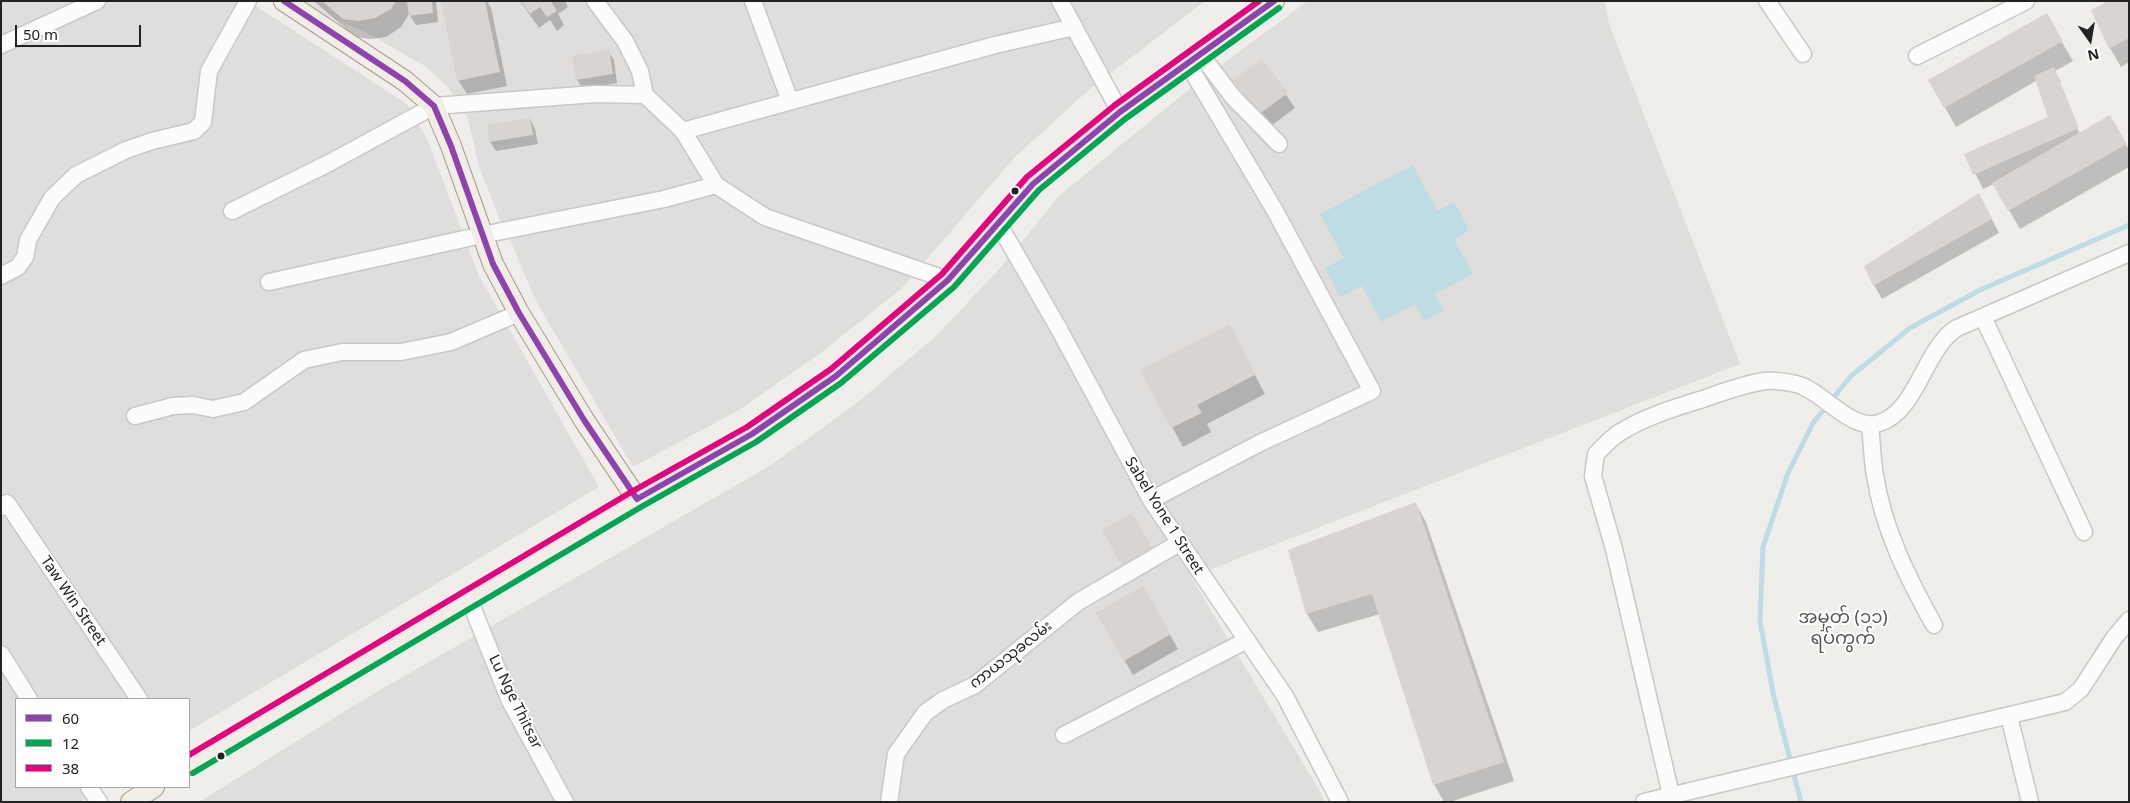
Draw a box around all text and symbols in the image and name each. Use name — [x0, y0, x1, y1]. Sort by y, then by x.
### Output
scale bar — [18, 15, 144, 47]
north arrow — [2065, 15, 2115, 65]
text: 50 m — [23, 24, 58, 44]
text: N — [2086, 45, 2101, 66]
unlabelled marker — [1010, 186, 1020, 196]
street label: Sabel Yone 1 Street — [1121, 454, 1207, 578]
street label: Taw Win Street — [36, 553, 110, 649]
district label: အမှတ် (၁၁) ရပ်ကွက် — [1798, 607, 1888, 650]
street label: ကာယသုခလမ်း — [966, 617, 1056, 693]
street label: Lu Nge Thitsar — [484, 652, 546, 752]
legend — [15, 698, 190, 788]
text: 60 — [62, 708, 79, 728]
text: 12 — [62, 733, 79, 753]
unlabelled marker — [216, 751, 226, 761]
text: 38 — [62, 758, 79, 778]

